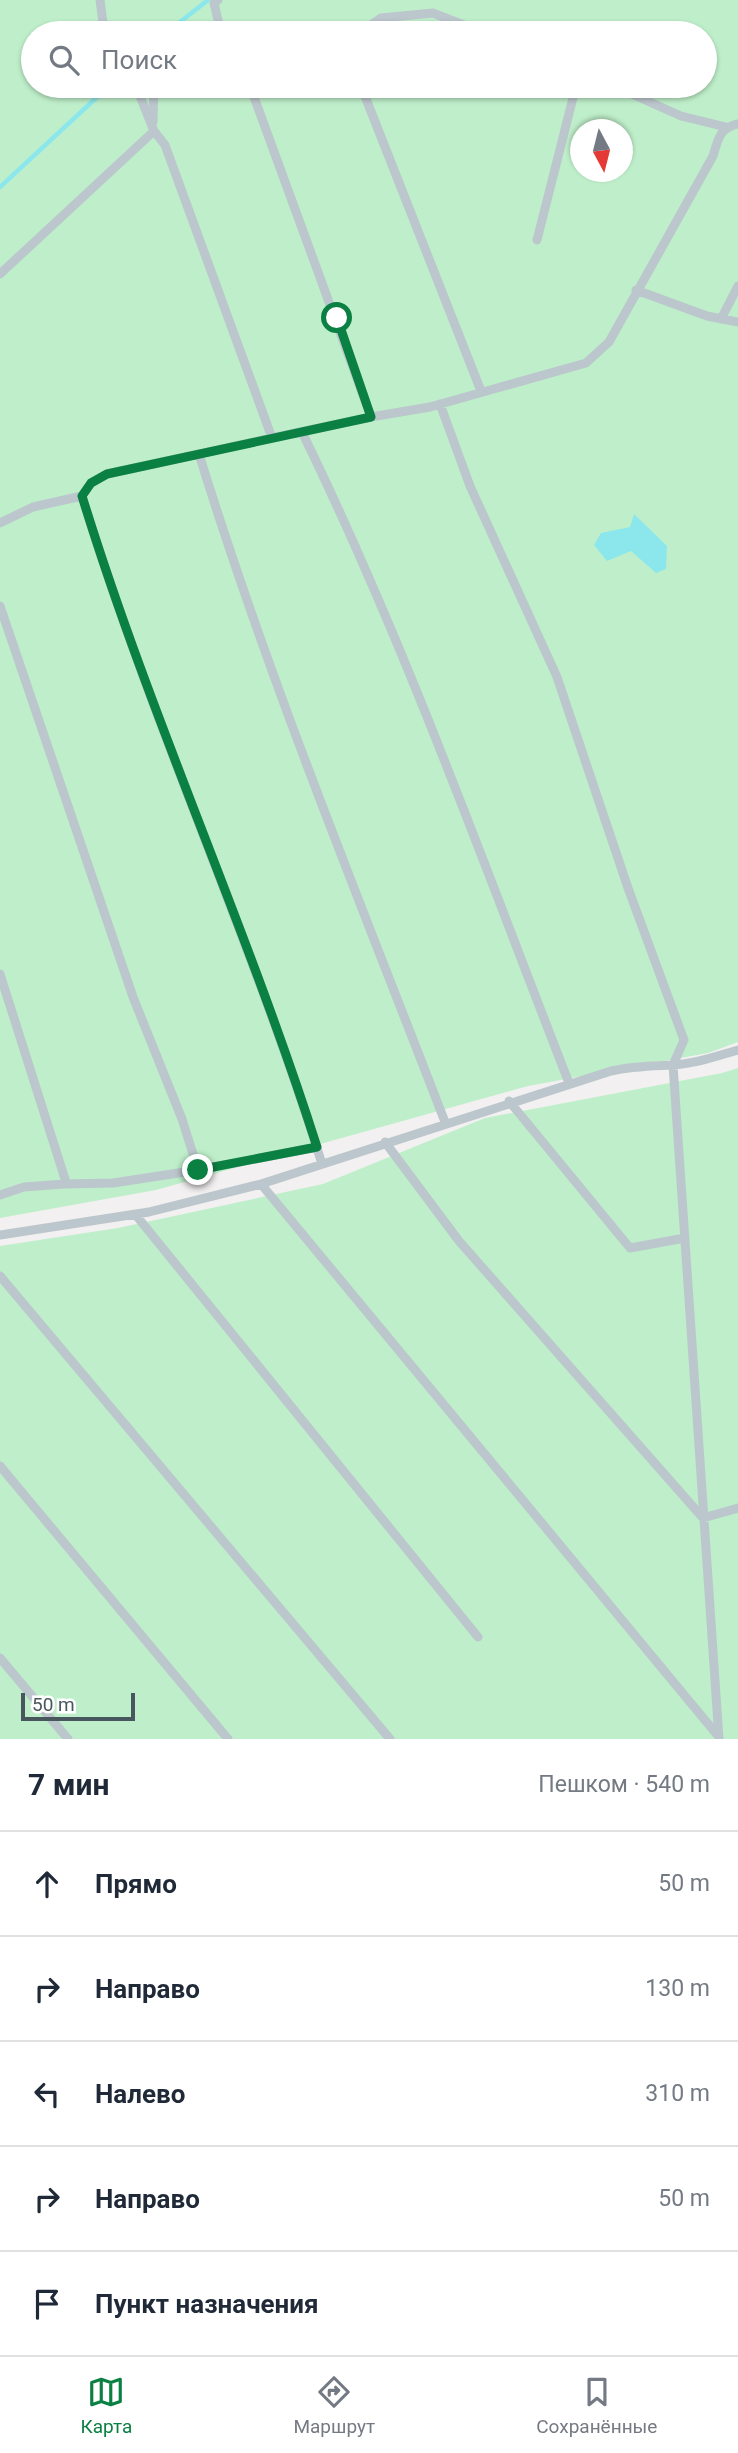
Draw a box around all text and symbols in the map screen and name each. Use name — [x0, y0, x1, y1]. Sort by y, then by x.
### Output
search box — [21, 21, 717, 98]
icon: search — [45, 41, 83, 79]
text: Поиск — [101, 45, 177, 75]
north arrow — [570, 119, 633, 182]
route start — [321, 302, 352, 333]
route end — [182, 1154, 213, 1185]
scale bar — [21, 1690, 135, 1722]
text: 50 m — [32, 1693, 75, 1716]
text: 7 мин — [28, 1767, 109, 1802]
text: Пешком · 540 m — [538, 1771, 710, 1798]
icon: ahead — [28, 1865, 66, 1903]
text: Прямо — [95, 1869, 177, 1899]
text: 50 m — [658, 1870, 710, 1897]
icon: right — [28, 1970, 66, 2008]
text: Направо — [95, 1974, 200, 2004]
text: 130 m — [645, 1975, 710, 2002]
icon: left — [28, 2075, 66, 2113]
text: Налево — [95, 2079, 185, 2109]
text: 310 m — [645, 2080, 710, 2107]
icon: right — [28, 2180, 66, 2218]
text: Направо — [95, 2184, 200, 2214]
text: 50 m — [658, 2185, 710, 2212]
icon: arrive — [28, 2285, 66, 2323]
text: Пункт назначения — [95, 2289, 319, 2319]
tab: Карта — [81, 2373, 132, 2438]
tab: Маршрут — [293, 2373, 375, 2438]
tab: Сохранённые — [536, 2373, 657, 2438]

